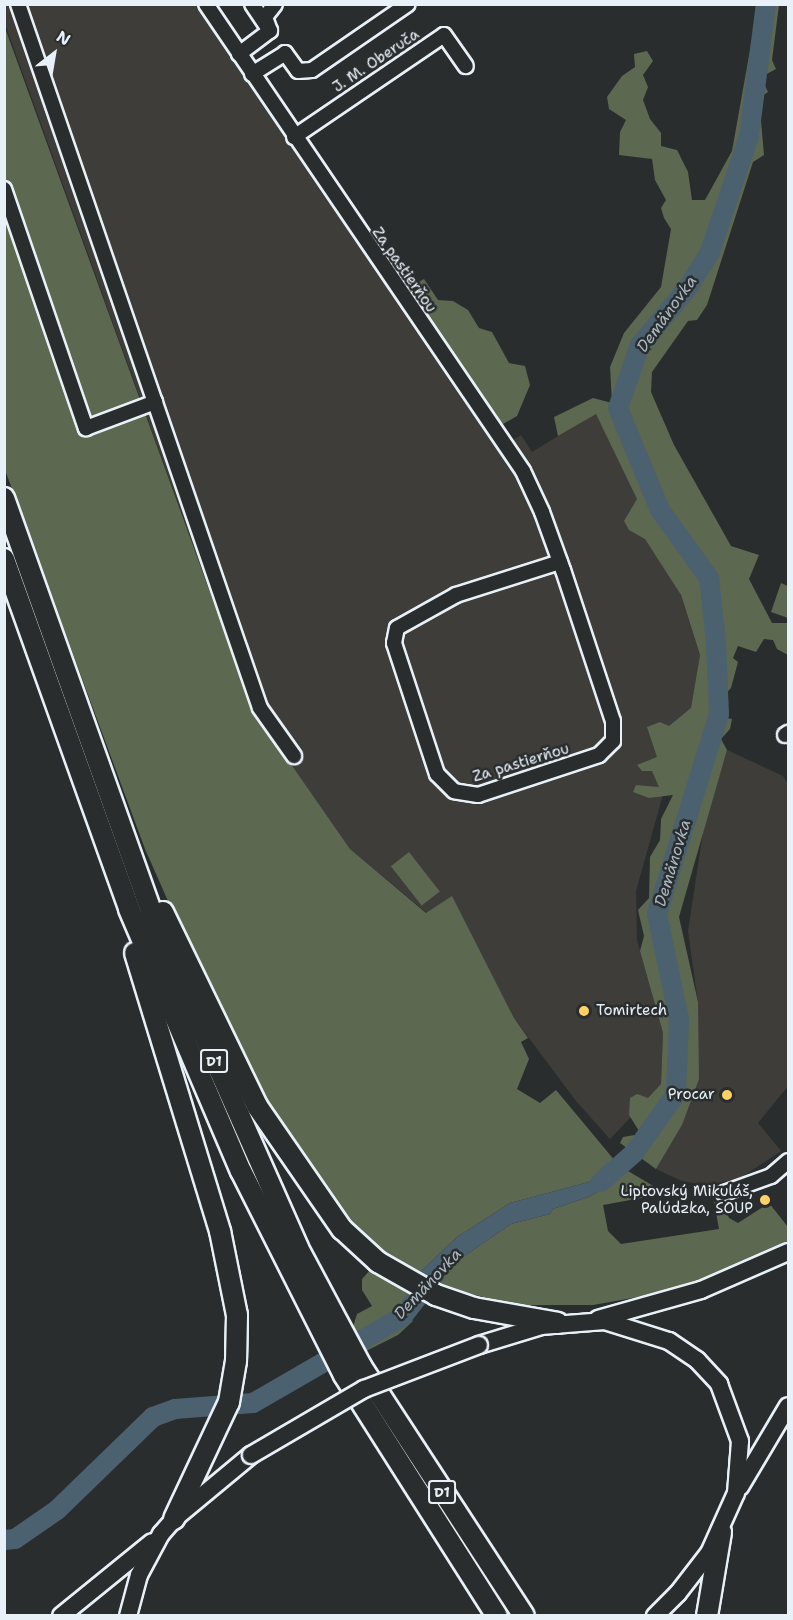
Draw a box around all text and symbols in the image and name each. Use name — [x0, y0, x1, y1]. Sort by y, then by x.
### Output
north arrow — [24, 24, 84, 84]
text: N — [53, 26, 74, 50]
street label: J. M. Oberuča — [329, 26, 423, 96]
street label: Za pastierňou — [368, 224, 440, 316]
water label: Demänovka — [633, 272, 701, 356]
street label: Za pastierňou — [471, 740, 571, 786]
water label: Demänovka — [651, 817, 695, 909]
place label: Tomirtech — [596, 1002, 667, 1020]
marker: Tomirtech — [577, 1004, 591, 1018]
road number: D1 — [199, 1050, 229, 1072]
place label: Procar — [668, 1086, 715, 1104]
marker: Procar — [720, 1088, 734, 1102]
place label: Liptovský Mikuláš, Palúdzka, SOUP — [621, 1182, 753, 1217]
marker: Liptovský Mikuláš, Palúdzka, SOUP — [758, 1193, 772, 1207]
water label: Demänovka — [390, 1245, 466, 1323]
road number: D1 — [427, 1481, 457, 1503]

